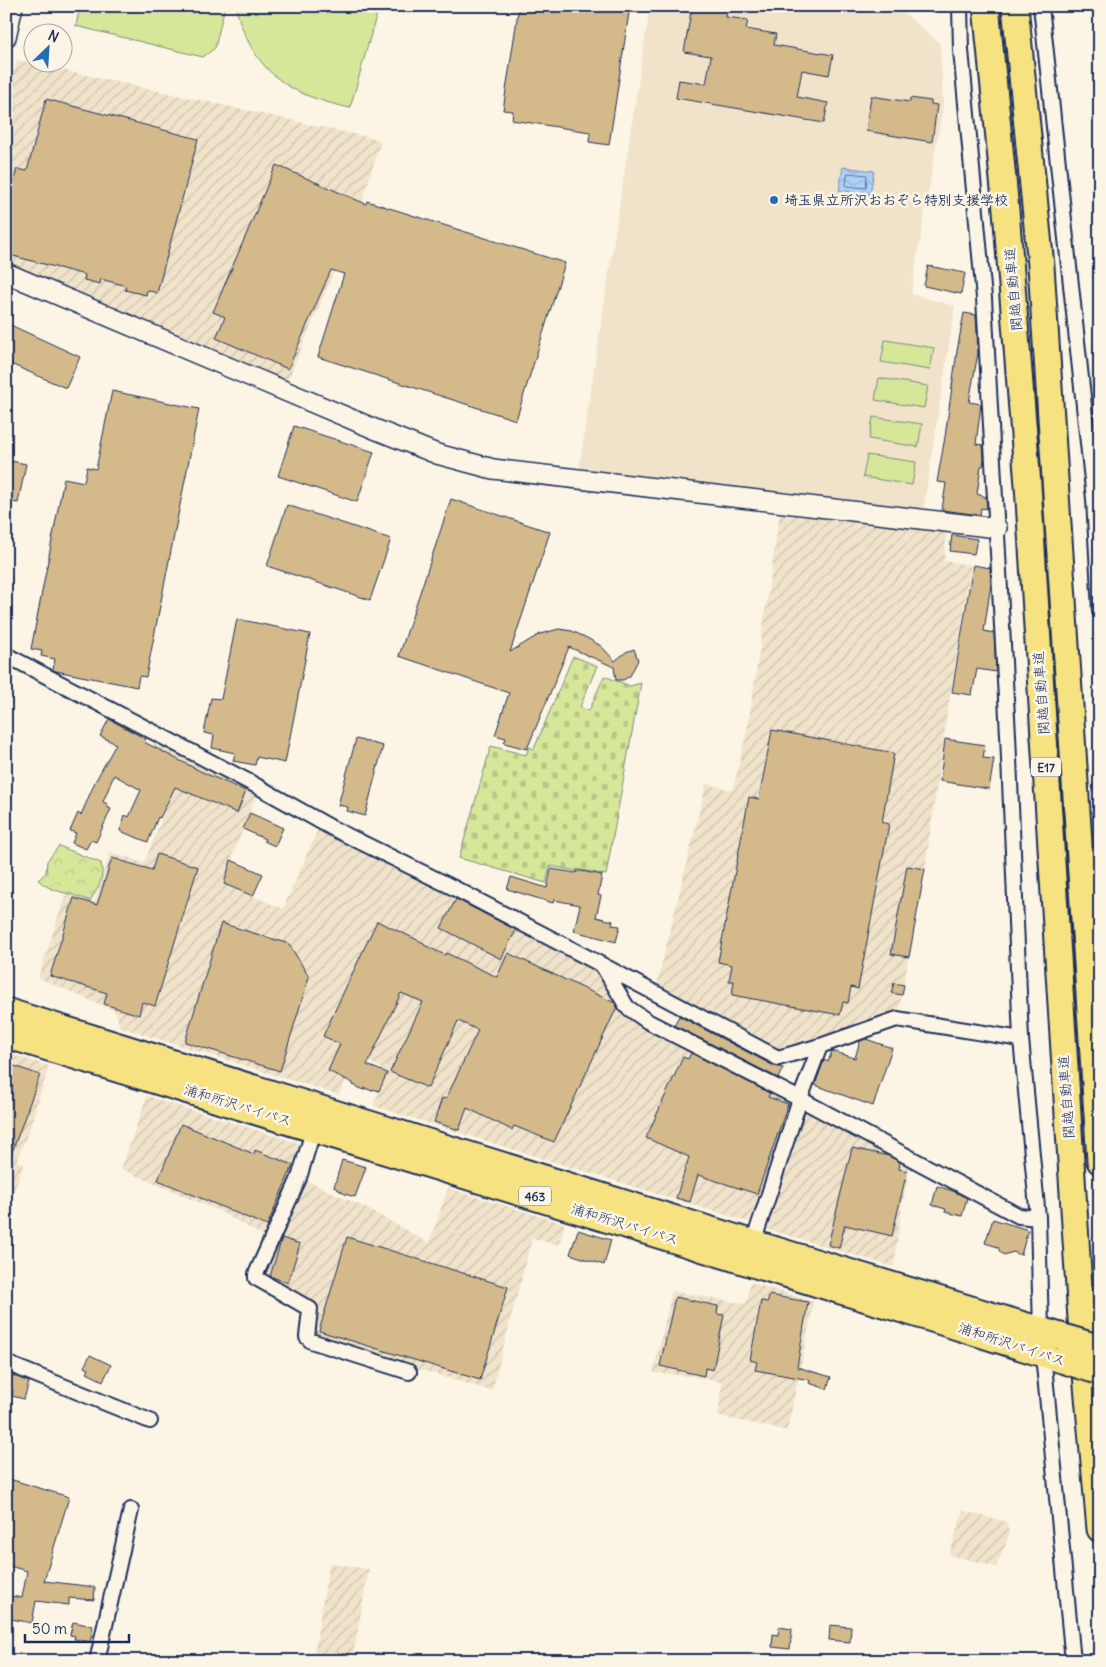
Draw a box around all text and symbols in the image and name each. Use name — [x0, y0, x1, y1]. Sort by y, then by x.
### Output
north arrow — [22, 22, 72, 72]
text: N — [45, 26, 62, 46]
place label: 埼玉県立所沢おおぞら特別支援学校 — [784, 191, 1008, 209]
marker: 埼玉県立所沢おおぞら特別支援学校 — [768, 194, 780, 206]
street label: 関越自動車道 — [1000, 246, 1026, 332]
street label: 関越自動車道 — [1029, 650, 1053, 736]
road number: E17 — [1031, 758, 1061, 776]
street label: 関越自動車道 — [1054, 1054, 1078, 1140]
street label: 浦和所沢バイパス — [182, 1080, 294, 1130]
road number: 463 — [519, 1186, 551, 1206]
street label: 浦和所沢バイパス — [569, 1199, 681, 1249]
street label: 浦和所沢バイパス — [956, 1318, 1068, 1370]
scale bar — [25, 1612, 129, 1644]
text: 50 m — [32, 1619, 67, 1638]

